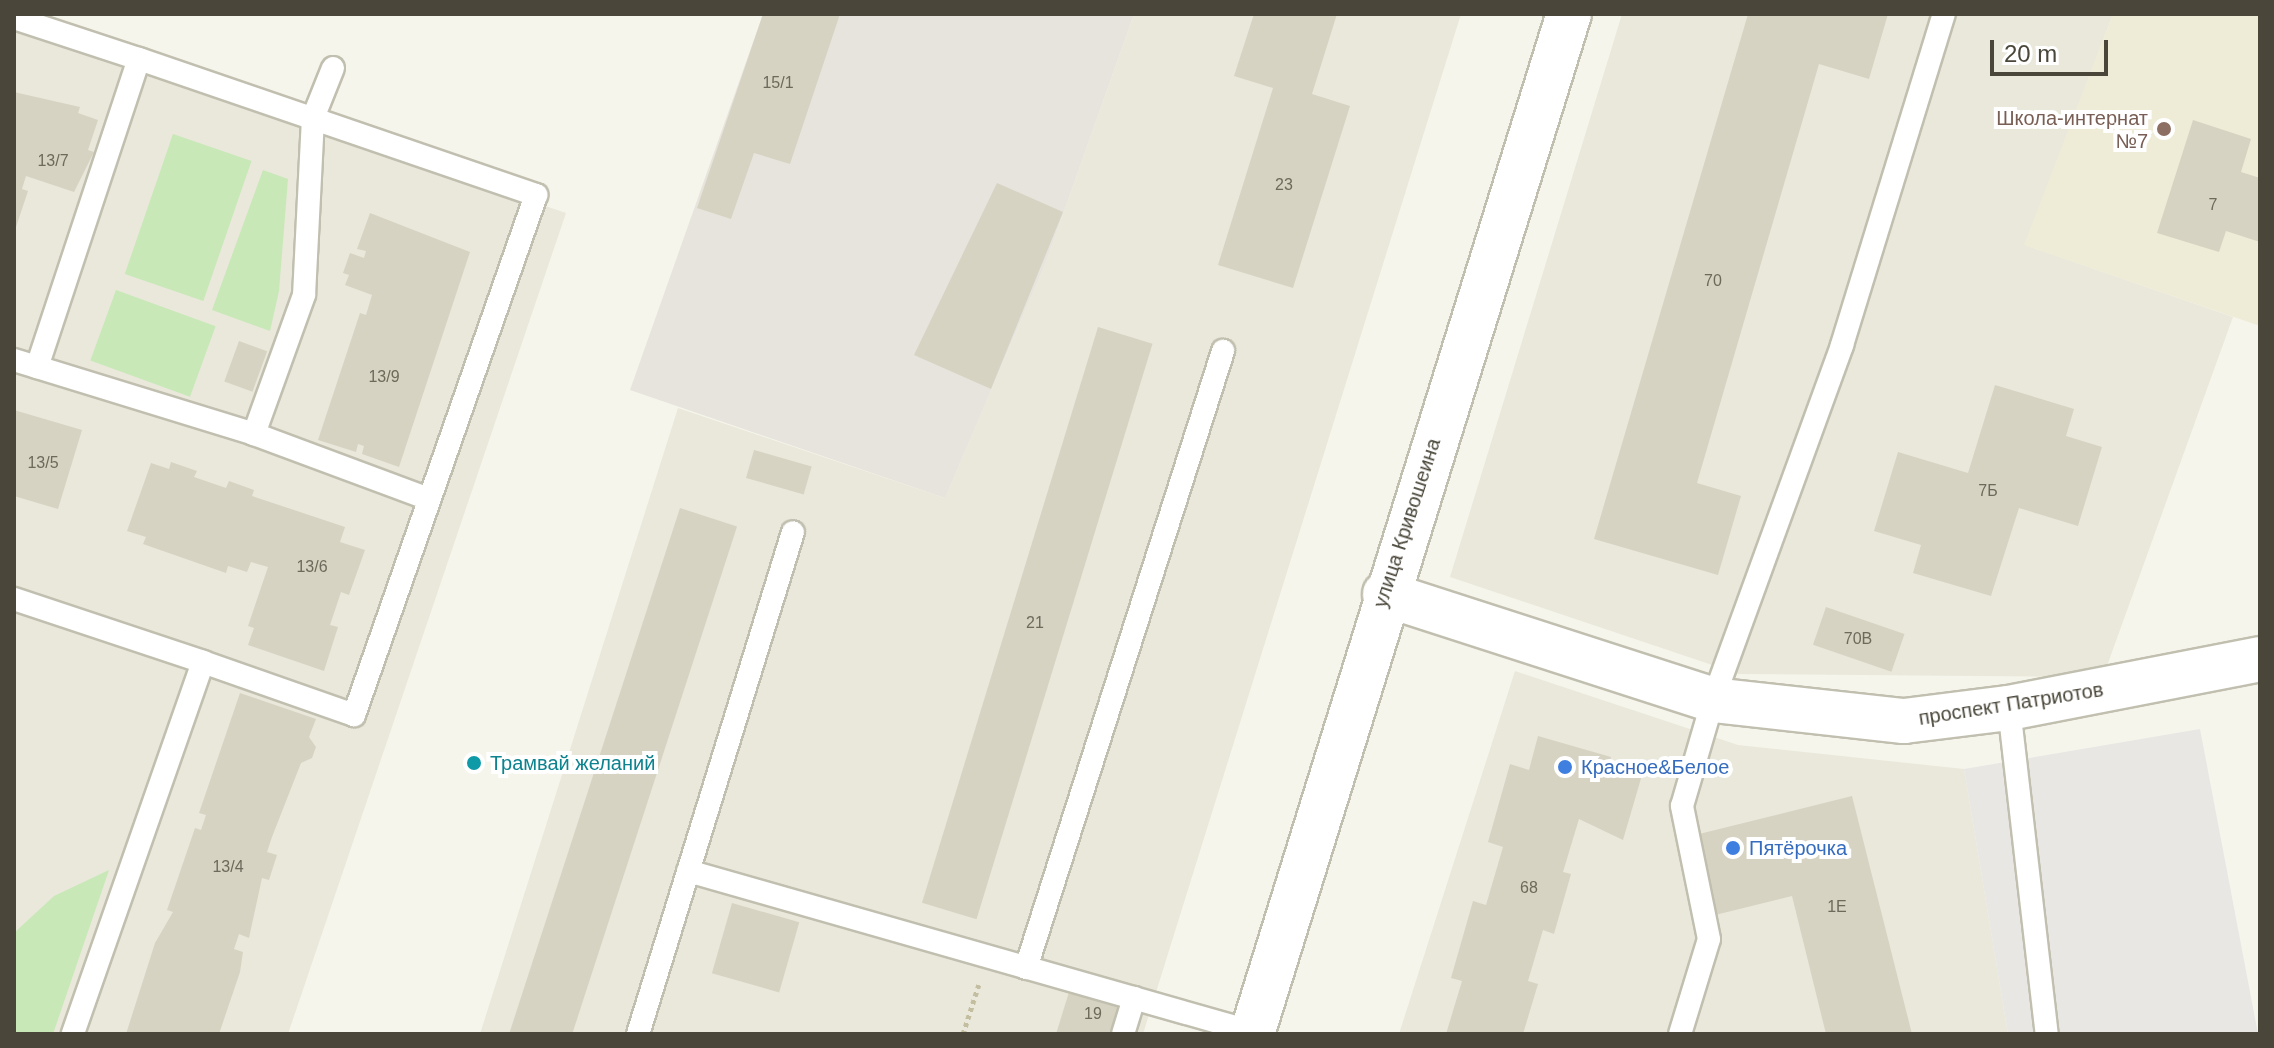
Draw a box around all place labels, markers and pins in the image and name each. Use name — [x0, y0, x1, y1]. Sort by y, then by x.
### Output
place label: Школа-интернат №7 — [1996, 106, 2148, 153]
marker: Школа-интернат №7 — [2155, 120, 2173, 138]
place label: Трамвай желаний — [490, 751, 655, 775]
marker: Трамвай желаний — [465, 754, 483, 772]
place label: Красное&Белое — [1581, 755, 1729, 779]
marker: Красное&Белое — [1556, 758, 1574, 776]
place label: Пятёрочка — [1749, 836, 1847, 860]
marker: Пятёрочка — [1724, 839, 1742, 857]

